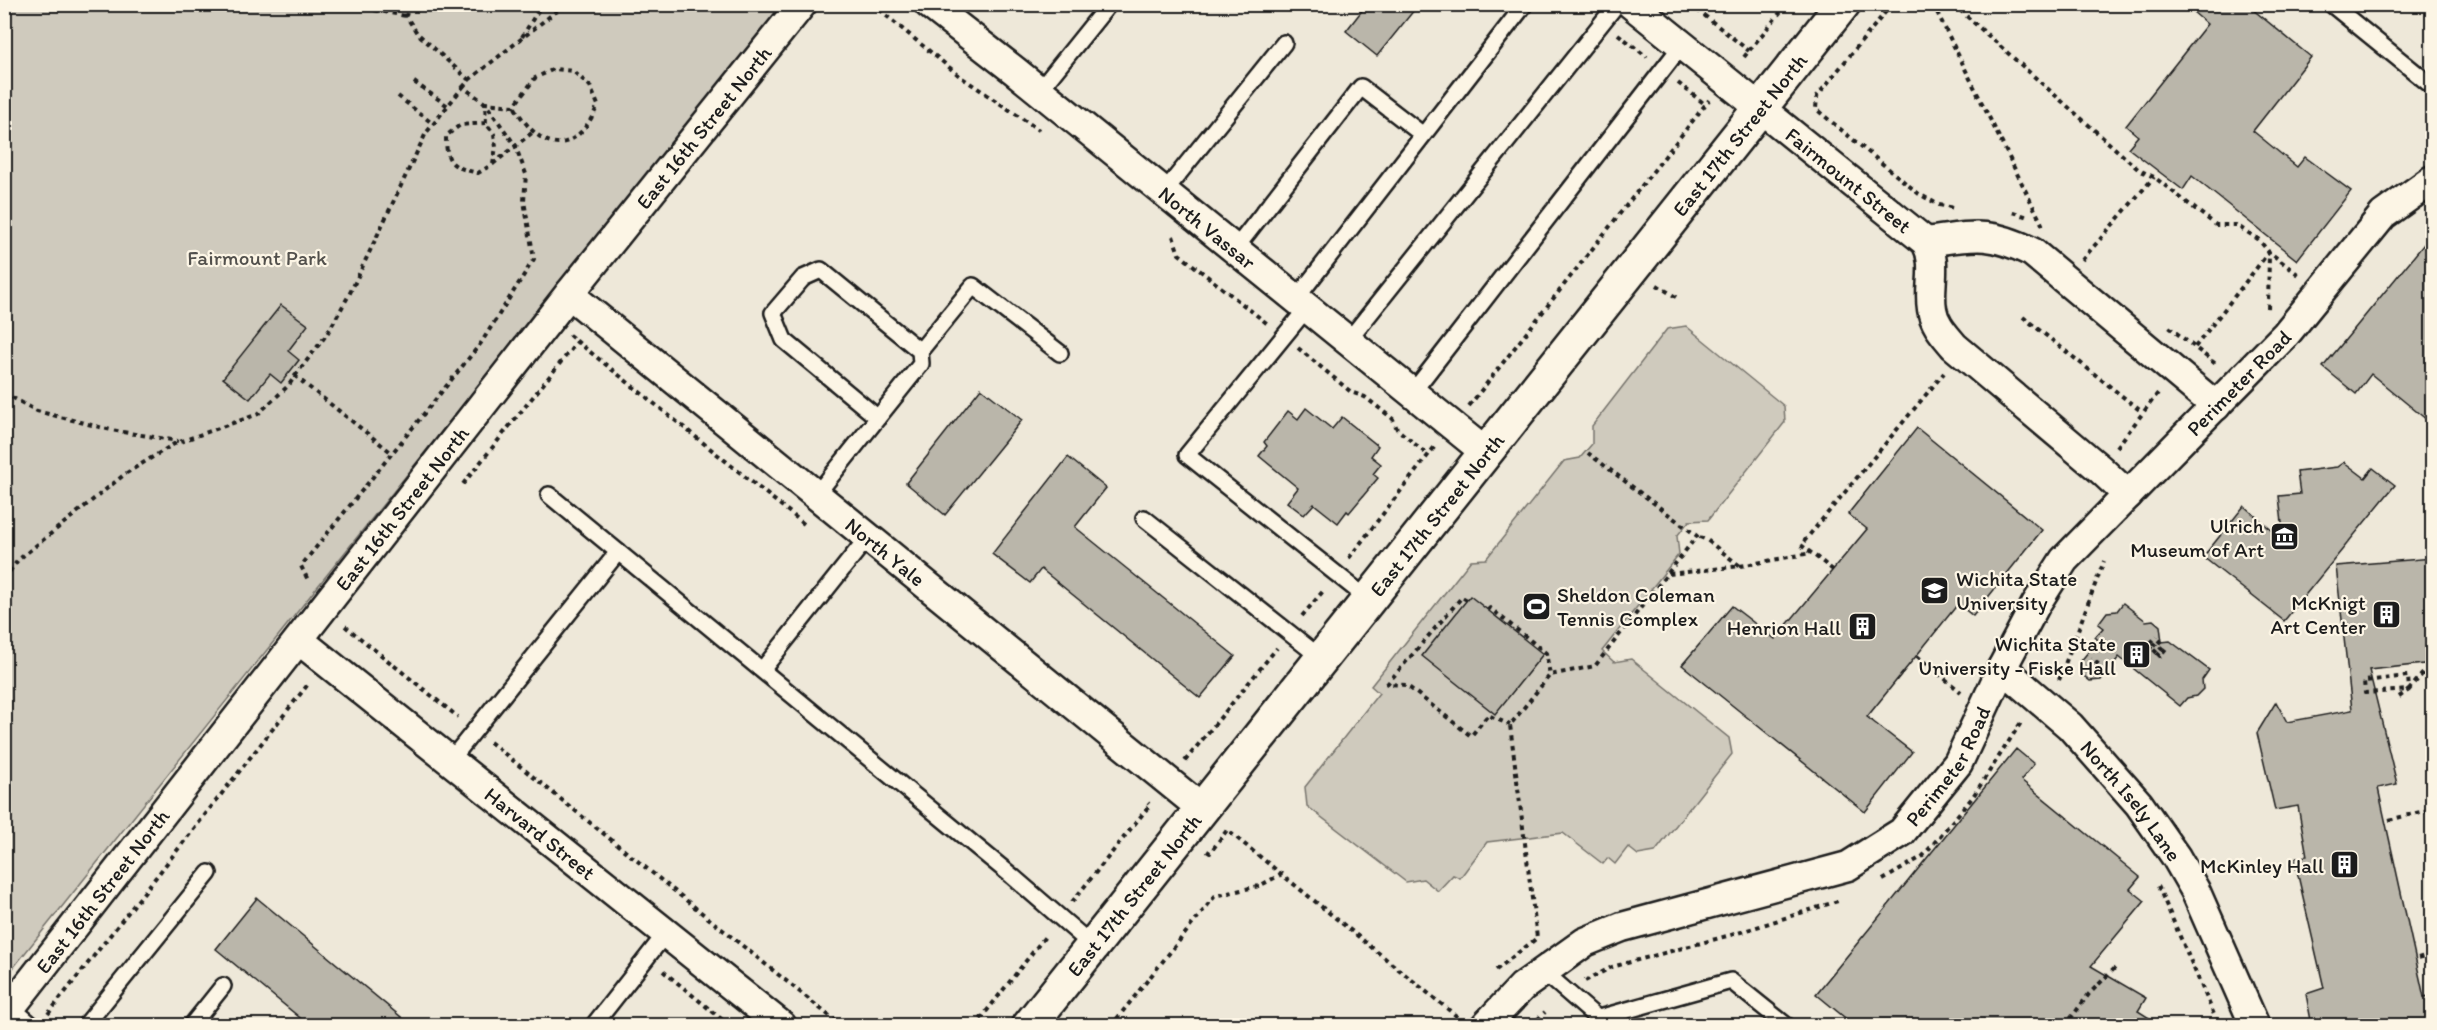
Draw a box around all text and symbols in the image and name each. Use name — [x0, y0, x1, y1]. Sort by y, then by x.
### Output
street label: East 16th Street North — [630, 40, 777, 214]
street label: East 17th Street North — [1667, 47, 1812, 221]
street label: Fairmount Street — [1781, 122, 1917, 238]
street label: North Vassar — [1154, 180, 1262, 274]
park label: Fairmount Park — [187, 245, 327, 270]
street label: Perimeter Road — [2181, 324, 2296, 441]
street label: East 16th Street North — [329, 420, 474, 595]
street label: East 17th Street North — [1364, 427, 1509, 601]
street label: North Yale — [841, 512, 930, 591]
place label: Ulrich Museum of Art — [2130, 513, 2265, 562]
museum icon: Ulrich Museum of Art — [2269, 521, 2301, 553]
place label: Wichita State University — [1956, 566, 2077, 615]
school or university icon: Wichita State University — [1919, 574, 1951, 606]
place label: Sheldon Coleman Tennis Complex — [1557, 582, 1715, 631]
sports icon: Sheldon Coleman Tennis Complex — [1520, 590, 1552, 622]
place label: McKnigt Art Center — [2270, 590, 2366, 639]
building icon: McKnigt Art Center — [2371, 598, 2403, 630]
building icon: Henrion Hall — [1846, 611, 1878, 643]
place label: Henrion Hall — [1727, 615, 1841, 640]
place label: Wichita State University - Fiske Hall — [1918, 631, 2116, 680]
building icon: Wichita State University - Fiske Hall — [2121, 639, 2153, 671]
street label: Perimeter Road — [1900, 702, 1995, 831]
street label: North Isely Lane — [2076, 735, 2187, 866]
street label: Harvard Street — [480, 781, 601, 885]
street label: East 16th Street North — [30, 803, 174, 978]
street label: East 17th Street North — [1061, 808, 1207, 981]
building icon: McKinley Hall — [2329, 849, 2361, 881]
place label: McKinley Hall — [2200, 853, 2324, 878]

